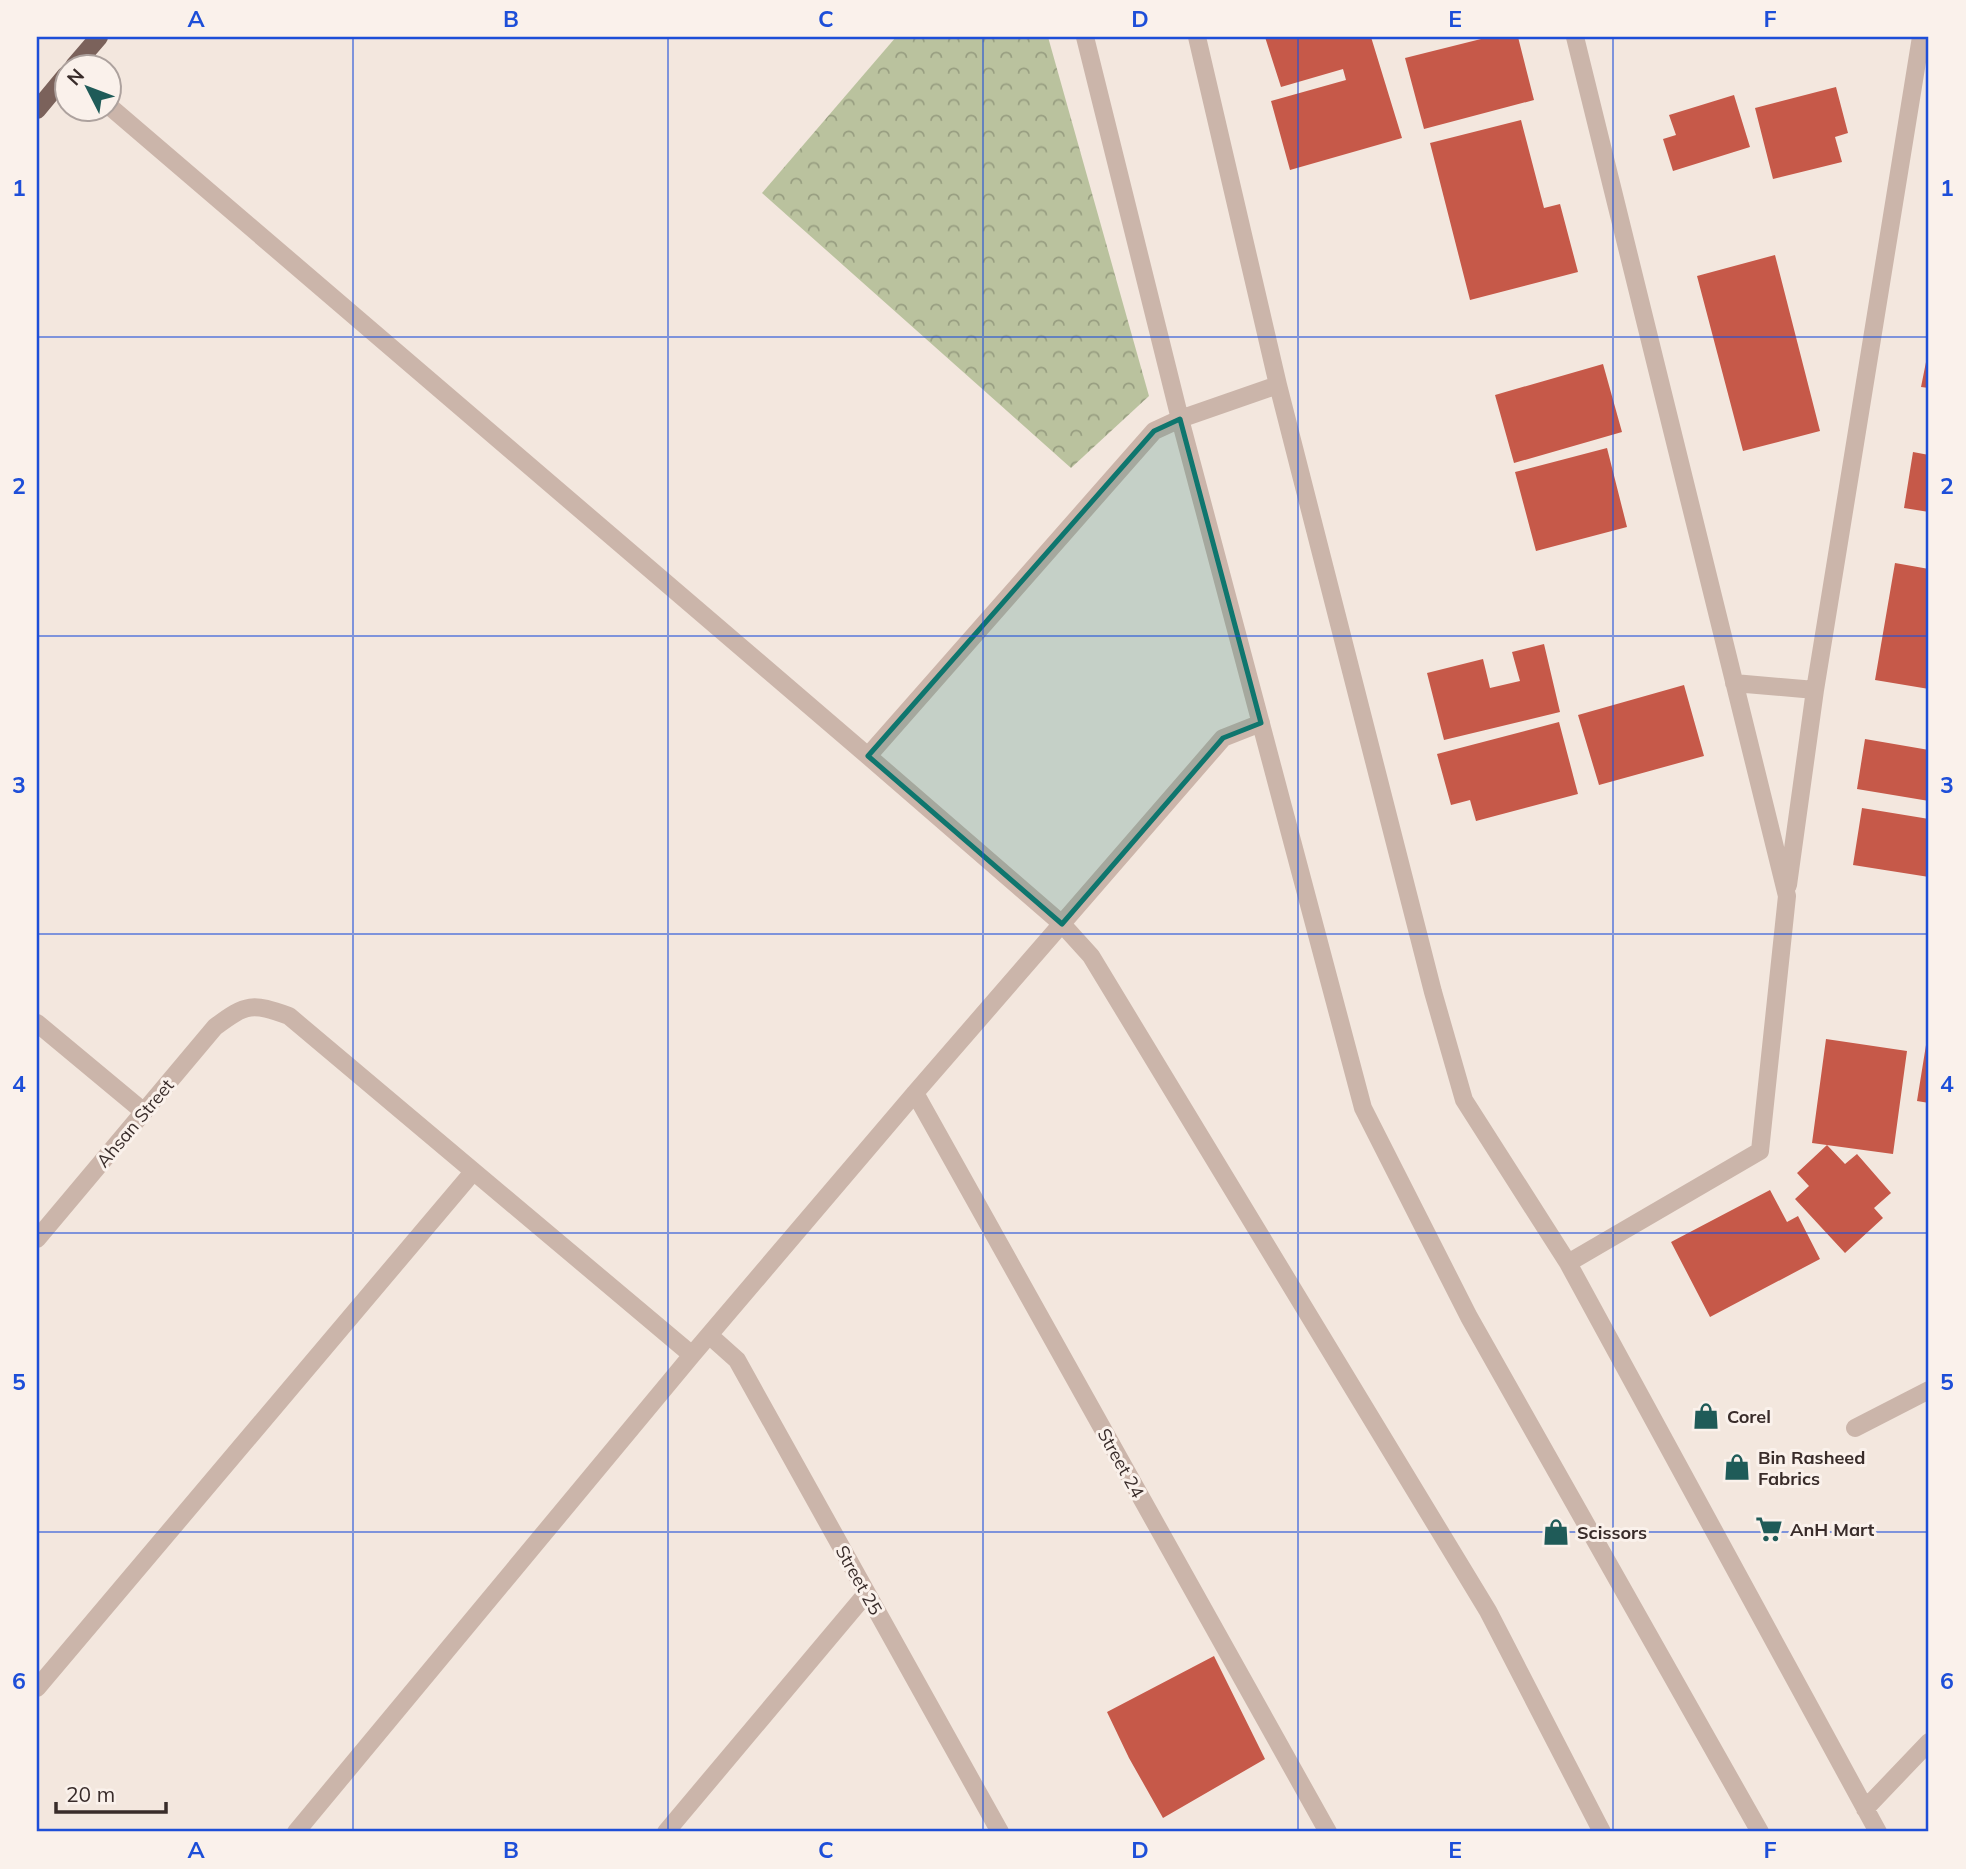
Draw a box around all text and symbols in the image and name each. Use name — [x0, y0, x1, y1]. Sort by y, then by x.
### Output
text: A — [187, 4, 205, 33]
text: B — [503, 4, 519, 33]
text: C — [818, 4, 834, 33]
text: D — [1131, 4, 1149, 33]
text: E — [1448, 4, 1462, 33]
text: F — [1763, 4, 1777, 33]
north arrow — [52, 52, 122, 122]
text: N — [62, 63, 89, 90]
text: 1 — [12, 173, 26, 202]
text: 1 — [1940, 173, 1954, 202]
text: 2 — [12, 471, 26, 500]
text: 2 — [1940, 471, 1954, 500]
text: 3 — [12, 770, 26, 799]
text: 3 — [1940, 770, 1954, 799]
text: 4 — [12, 1069, 26, 1098]
text: 4 — [1940, 1069, 1954, 1098]
street label: Ahsan Street — [91, 1074, 179, 1172]
text: 5 — [12, 1367, 26, 1396]
text: 5 — [1940, 1367, 1954, 1396]
shop icon: Corel — [1691, 1401, 1721, 1431]
place label: Corel — [1727, 1405, 1771, 1428]
street label: Street 24 — [1093, 1424, 1150, 1502]
place label: Bin Rasheed Fabrics — [1758, 1446, 1865, 1490]
shop icon: Bin Rasheed Fabrics — [1722, 1452, 1752, 1482]
supermarket icon: AnH Mart — [1754, 1514, 1784, 1544]
shop icon: Scissors — [1541, 1517, 1571, 1547]
place label: AnH Mart — [1790, 1518, 1875, 1541]
place label: Scissors — [1577, 1521, 1647, 1544]
street label: Street 25 — [831, 1541, 888, 1619]
text: 6 — [12, 1666, 26, 1695]
text: 6 — [1940, 1666, 1954, 1695]
scale bar — [56, 1771, 166, 1815]
text: 20 m — [66, 1781, 115, 1807]
text: A — [187, 1835, 205, 1864]
text: B — [503, 1835, 519, 1864]
text: C — [818, 1835, 834, 1864]
text: D — [1131, 1835, 1149, 1864]
text: E — [1448, 1835, 1462, 1864]
text: F — [1763, 1835, 1777, 1864]

